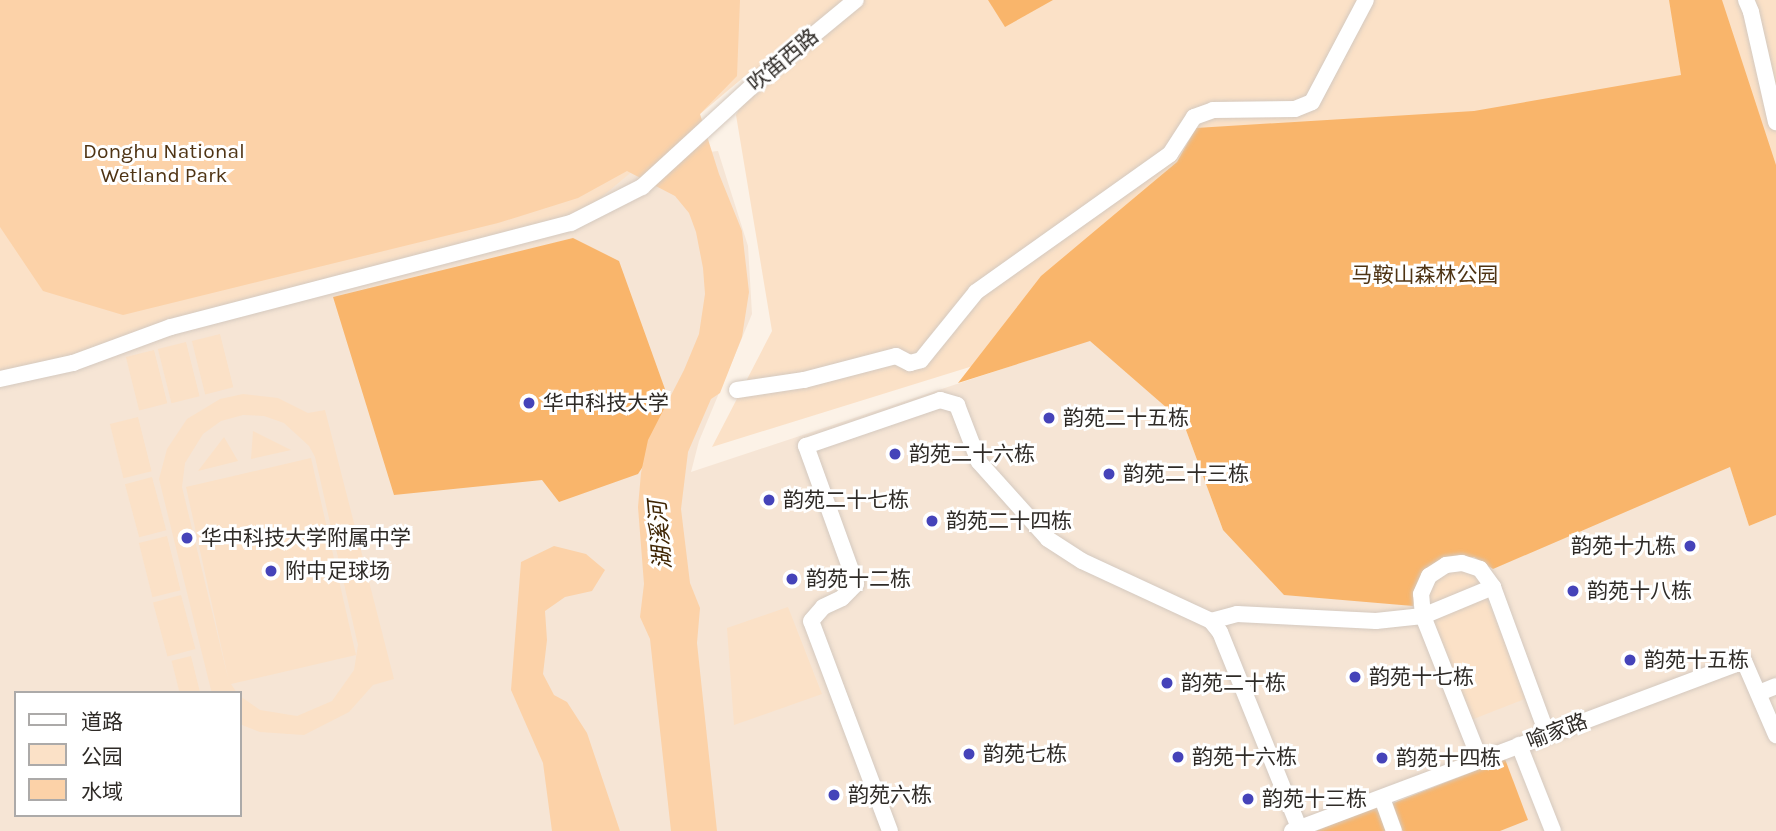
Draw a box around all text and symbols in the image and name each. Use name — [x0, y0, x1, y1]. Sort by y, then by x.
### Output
street label: 吹笛西路 — [743, 23, 823, 97]
park label: Donghu National Wetland Park — [83, 138, 245, 188]
park label: 马鞍山森林公园 — [1352, 262, 1498, 288]
place label: 华中科技大学 — [543, 390, 669, 416]
marker: 华中科技大学 — [521, 395, 537, 411]
place label: 韵苑二十五栋 — [1063, 405, 1189, 431]
marker: 韵苑二十五栋 — [1041, 410, 1057, 426]
place label: 韵苑二十六栋 — [909, 441, 1035, 467]
marker: 韵苑二十六栋 — [887, 446, 903, 462]
place label: 韵苑二十三栋 — [1123, 461, 1249, 487]
marker: 韵苑二十三栋 — [1101, 466, 1117, 482]
place label: 韵苑二十七栋 — [783, 487, 909, 513]
marker: 韵苑二十七栋 — [761, 492, 777, 508]
water label: 湖溪河 — [644, 499, 678, 571]
place label: 韵苑二十四栋 — [946, 508, 1072, 534]
marker: 韵苑二十四栋 — [924, 513, 940, 529]
place label: 华中科技大学附属中学 — [201, 525, 411, 551]
marker: 华中科技大学附属中学 — [179, 530, 195, 546]
place label: 韵苑十九栋 — [1571, 533, 1676, 559]
marker: 韵苑十九栋 — [1682, 538, 1698, 554]
place label: 附中足球场 — [285, 558, 390, 584]
marker: 附中足球场 — [263, 563, 279, 579]
place label: 韵苑十二栋 — [806, 566, 911, 592]
marker: 韵苑十二栋 — [784, 571, 800, 587]
place label: 韵苑十八栋 — [1587, 578, 1692, 604]
marker: 韵苑十八栋 — [1565, 583, 1581, 599]
place label: 韵苑十五栋 — [1644, 647, 1749, 673]
marker: 韵苑十五栋 — [1622, 652, 1638, 668]
place label: 韵苑十七栋 — [1369, 664, 1474, 690]
marker: 韵苑十七栋 — [1347, 669, 1363, 685]
place label: 韵苑二十栋 — [1181, 670, 1286, 696]
marker: 韵苑二十栋 — [1159, 675, 1175, 691]
legend — [14, 691, 242, 817]
street label: 喻家路 — [1523, 708, 1591, 754]
text: 道路 — [81, 710, 123, 734]
place label: 韵苑七栋 — [983, 741, 1067, 767]
place label: 韵苑十六栋 — [1192, 744, 1297, 770]
text: 公园 — [81, 745, 123, 769]
place label: 韵苑十四栋 — [1396, 745, 1501, 771]
marker: 韵苑七栋 — [961, 746, 977, 762]
marker: 韵苑十六栋 — [1170, 749, 1186, 765]
marker: 韵苑十四栋 — [1374, 750, 1390, 766]
text: 水域 — [81, 780, 123, 804]
place label: 韵苑六栋 — [848, 782, 932, 808]
place label: 韵苑十三栋 — [1262, 786, 1367, 812]
marker: 韵苑六栋 — [826, 787, 842, 803]
marker: 韵苑十三栋 — [1240, 791, 1256, 807]

